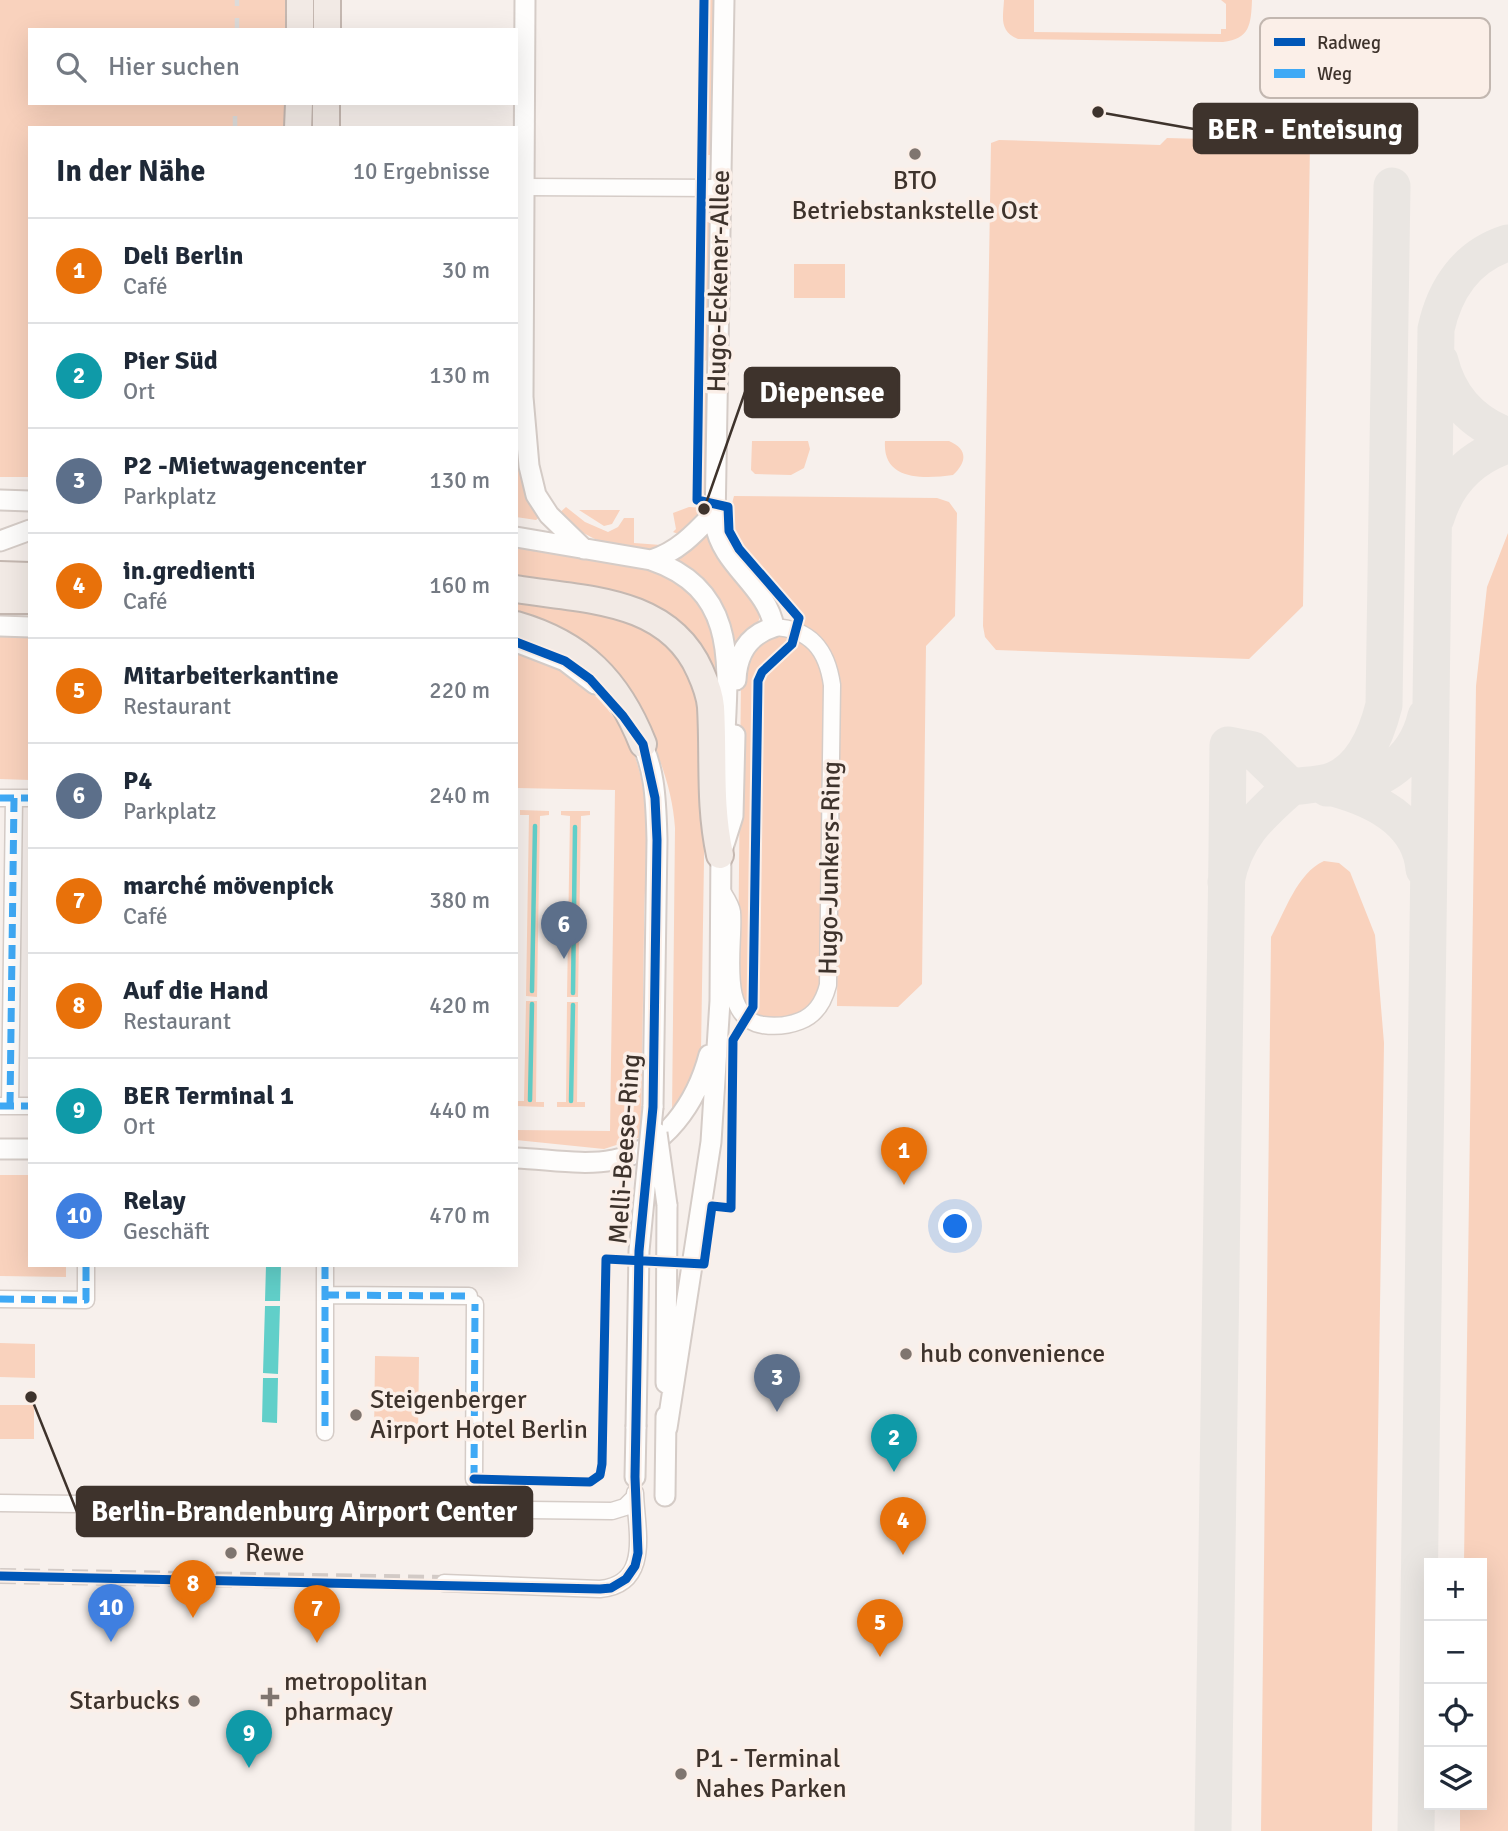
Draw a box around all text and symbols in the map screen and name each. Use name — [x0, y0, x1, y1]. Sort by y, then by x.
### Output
legend — [1260, 18, 1490, 98]
search box — [28, 28, 518, 105]
text: Radweg — [1317, 31, 1381, 55]
icon: search — [52, 48, 90, 86]
text: Hier suchen — [108, 51, 240, 83]
text: Weg — [1317, 62, 1352, 86]
callout: BER - Enteisung — [1194, 104, 1417, 153]
text: BER - Enteisung — [1207, 113, 1403, 147]
marker: BTO Betriebstankstelle Ost — [907, 146, 923, 162]
text: In der Nähe — [56, 153, 205, 190]
text: 10 Ergebnisse — [353, 157, 490, 186]
place label: BTO Betriebstankstelle Ost — [792, 165, 1038, 227]
street label: Hugo-Eckener-Allee — [701, 169, 737, 393]
text: Deli Berlin — [123, 240, 244, 272]
text: 1 — [73, 256, 85, 285]
text: 30 m — [442, 256, 490, 285]
text: Café — [123, 272, 167, 301]
text: Pier Süd — [123, 345, 218, 377]
text: 2 — [73, 361, 85, 390]
text: 130 m — [429, 361, 490, 390]
callout: Diepensee — [745, 368, 899, 417]
text: Diepensee — [759, 376, 885, 410]
text: Ort — [123, 377, 155, 406]
text: P2 -Mietwagencenter — [123, 450, 366, 482]
text: 3 — [73, 466, 85, 495]
text: 130 m — [429, 466, 490, 495]
text: Parkplatz — [123, 482, 216, 511]
text: in.gredienti — [123, 555, 256, 587]
text: 4 — [73, 571, 85, 600]
text: 160 m — [429, 571, 490, 600]
text: Café — [123, 587, 167, 616]
text: Mitarbeiterkantine — [123, 660, 339, 692]
text: 5 — [73, 676, 85, 705]
text: 220 m — [429, 676, 490, 705]
text: Restaurant — [123, 692, 231, 721]
street label: Hugo-Junkers-Ring — [812, 761, 848, 975]
text: P4 — [123, 765, 152, 797]
text: 6 — [73, 781, 85, 810]
text: 240 m — [429, 781, 490, 810]
text: Parkplatz — [123, 797, 216, 826]
text: marché mövenpick — [123, 870, 334, 902]
text: 7 — [73, 886, 85, 915]
text: 380 m — [429, 886, 490, 915]
pin: 6 — [541, 901, 587, 959]
text: Café — [123, 902, 167, 931]
text: Auf die Hand — [123, 975, 268, 1007]
text: 8 — [73, 991, 85, 1020]
text: 420 m — [429, 991, 490, 1020]
text: Restaurant — [123, 1007, 231, 1036]
street label: Melli-Beese-Ring — [602, 1053, 648, 1245]
text: BER Terminal 1 — [123, 1080, 294, 1112]
text: 9 — [73, 1096, 85, 1125]
text: 440 m — [429, 1096, 490, 1125]
text: Ort — [123, 1112, 155, 1141]
pin: 1 — [881, 1127, 927, 1185]
text: Relay — [123, 1185, 186, 1217]
text: 10 — [67, 1201, 91, 1230]
text: 470 m — [429, 1201, 490, 1230]
your location — [938, 1209, 972, 1243]
text: Geschäft — [123, 1217, 209, 1246]
place label: hub convenience — [920, 1338, 1105, 1370]
marker: hub convenience — [898, 1346, 914, 1362]
pin: 3 — [754, 1354, 800, 1412]
place label: Steigenberger Airport Hotel Berlin — [370, 1384, 588, 1446]
marker: Steigenberger Airport Hotel Berlin — [348, 1407, 364, 1423]
pin: 2 — [871, 1414, 917, 1472]
callout: Berlin-Brandenburg Airport Center — [77, 1487, 532, 1536]
text: Berlin-Brandenburg Airport Center — [91, 1495, 518, 1529]
pin: 4 — [880, 1497, 926, 1555]
place label: Rewe — [245, 1537, 304, 1569]
marker: Rewe — [223, 1545, 239, 1561]
map controls — [1424, 1558, 1487, 1810]
button: + — [1424, 1558, 1487, 1621]
pin: 8 — [170, 1560, 216, 1618]
pin: 10 — [88, 1584, 134, 1642]
pin: 7 — [294, 1585, 340, 1643]
pin: 5 — [857, 1599, 903, 1657]
button: − — [1424, 1621, 1487, 1684]
place label: metropolitan pharmacy — [284, 1666, 428, 1728]
button: locate — [1424, 1684, 1487, 1747]
place label: Starbucks — [69, 1685, 180, 1717]
marker: metropolitan pharmacy — [262, 1689, 278, 1705]
marker: Starbucks — [186, 1693, 202, 1709]
pin: 9 — [226, 1710, 272, 1768]
place label: P1 - Terminal Nahes Parken — [695, 1743, 847, 1805]
button: layers — [1424, 1747, 1487, 1810]
marker: P1 - Terminal Nahes Parken — [673, 1766, 689, 1782]

